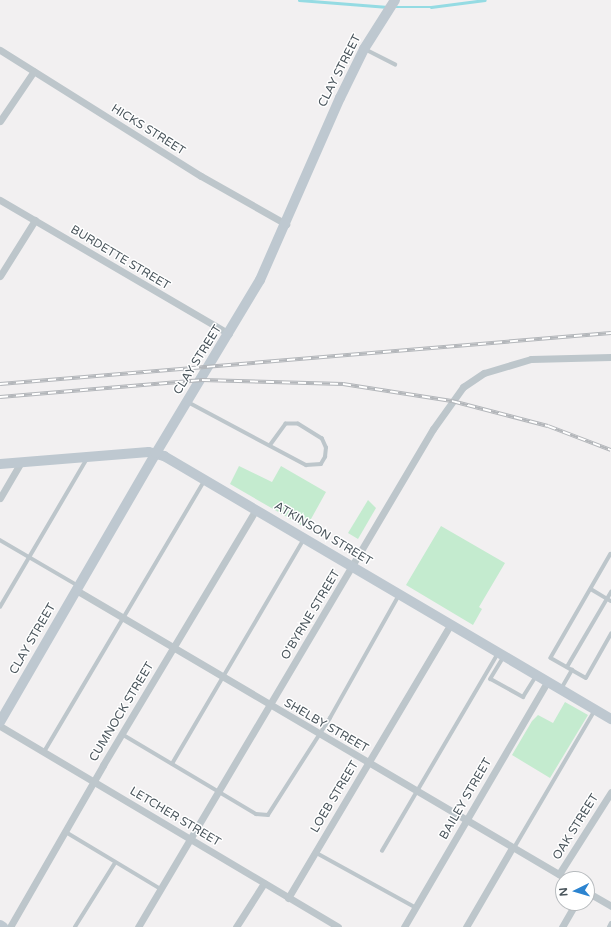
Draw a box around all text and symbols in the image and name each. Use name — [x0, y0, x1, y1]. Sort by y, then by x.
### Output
street label: CLAY STREET — [316, 32, 364, 110]
street label: HICKS STREET — [108, 101, 188, 159]
street label: BURDETTE STREET — [68, 223, 172, 293]
street label: CLAY STREET — [171, 322, 225, 398]
street label: ATKINSON STREET — [271, 499, 375, 569]
street label: O'BYRNE STREET — [278, 567, 344, 663]
street label: CLAY STREET — [7, 601, 59, 677]
street label: CUMNOCK STREET — [87, 660, 157, 764]
street label: SHELBY STREET — [281, 696, 371, 756]
street label: BAILEY STREET — [437, 756, 495, 842]
street label: LOEB STREET — [308, 759, 362, 835]
street label: LETCHER STREET — [127, 784, 223, 850]
street label: OAK STREET — [550, 791, 602, 863]
north arrow — [555, 871, 595, 911]
text: N — [557, 887, 570, 897]

